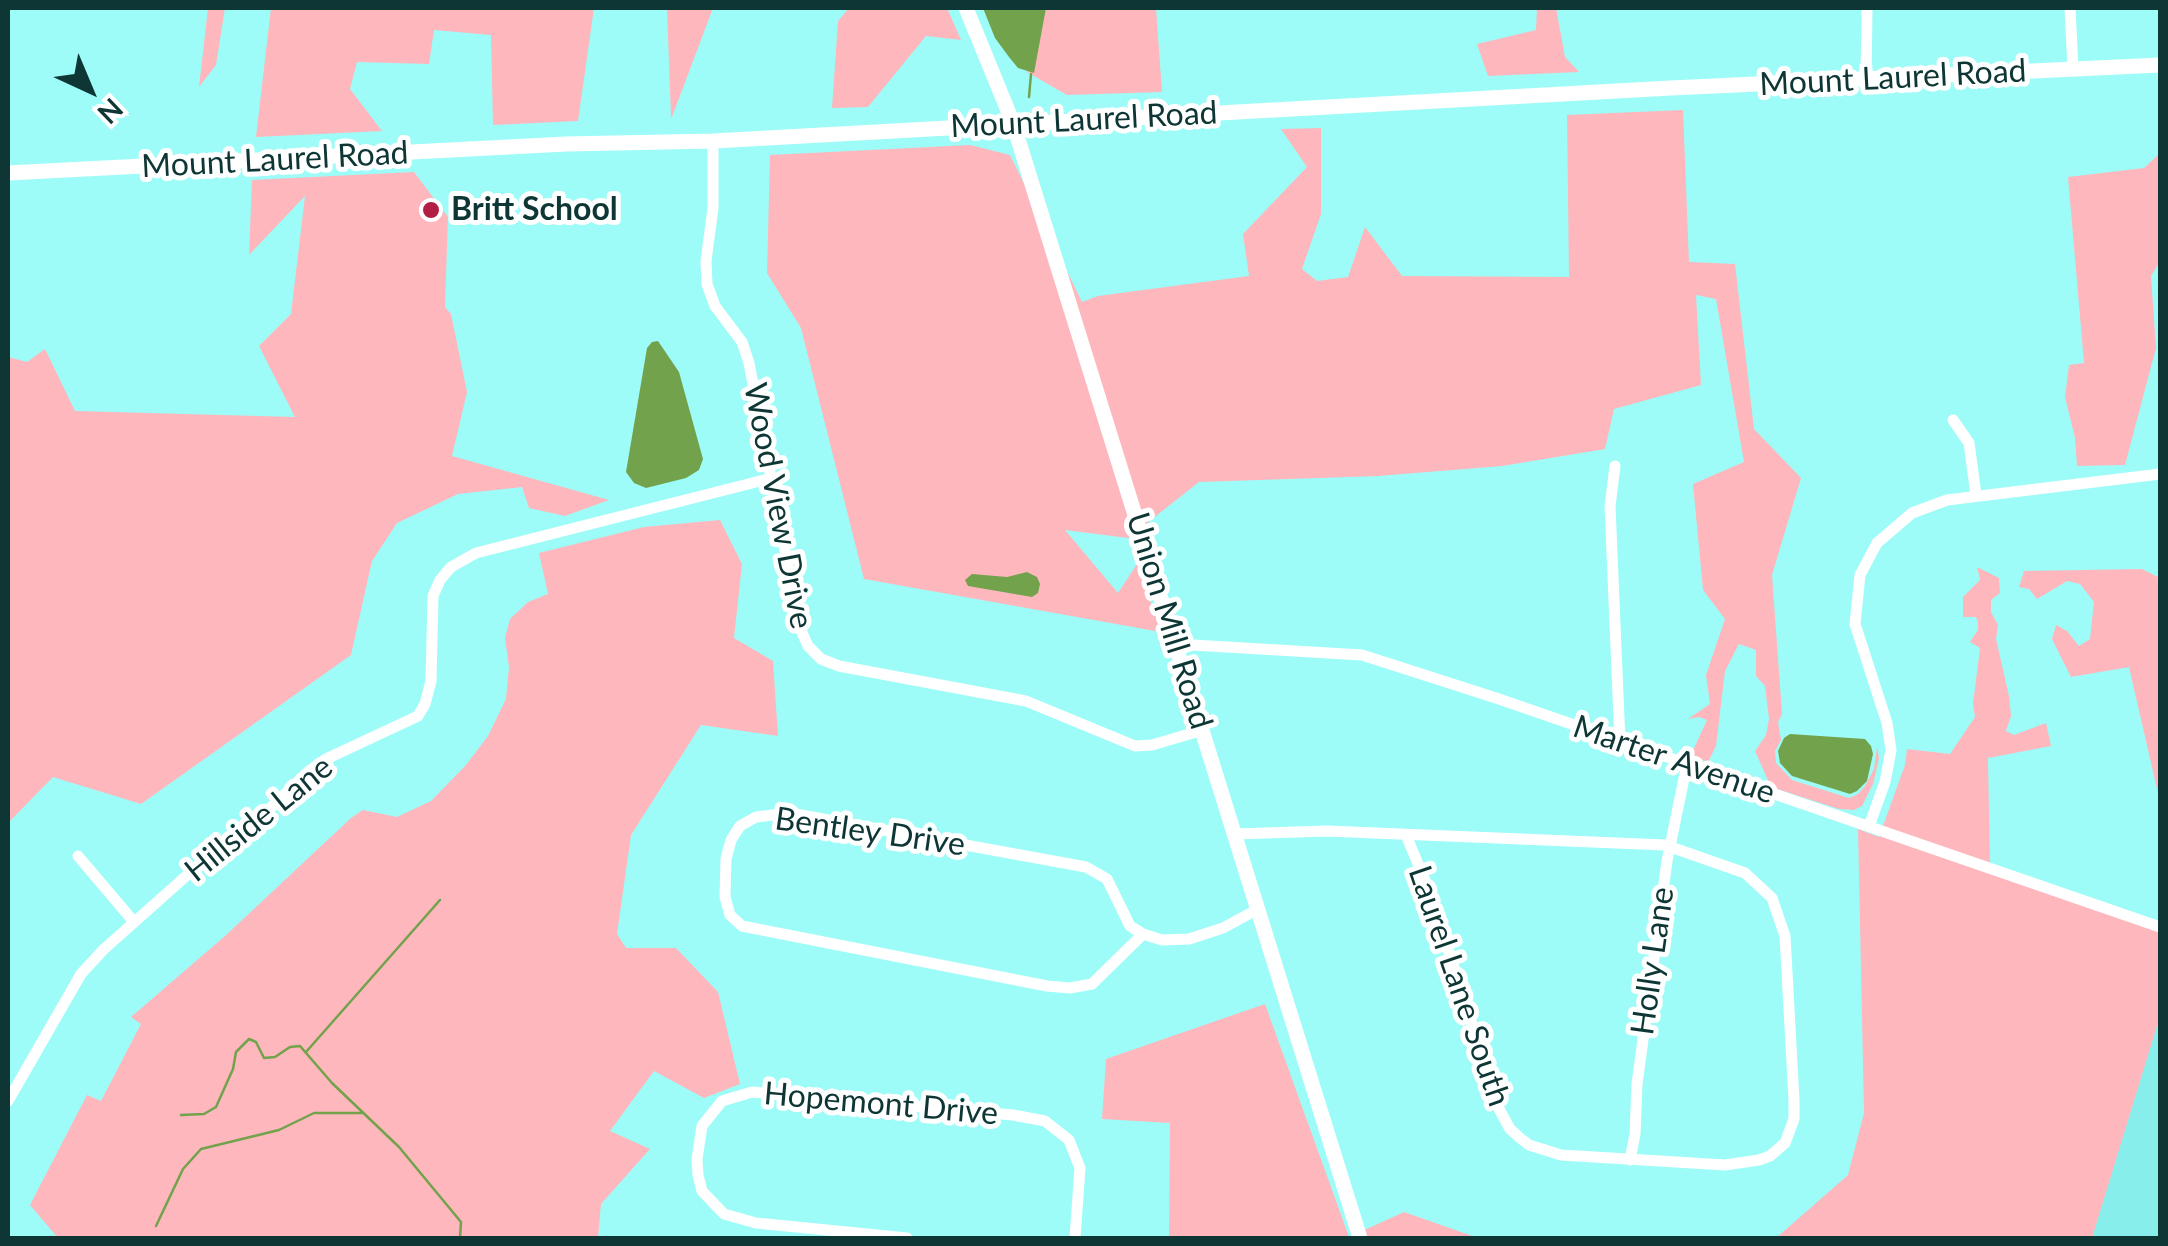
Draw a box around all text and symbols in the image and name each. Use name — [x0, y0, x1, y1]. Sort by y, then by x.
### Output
north arrow — [40, 40, 140, 140]
street label: Mount Laurel Road — [1759, 52, 2027, 104]
text: N — [91, 92, 130, 131]
street label: Mount Laurel Road — [950, 94, 1218, 146]
street label: Mount Laurel Road — [141, 134, 409, 186]
place label: Britt School — [451, 191, 618, 229]
marker: Britt School — [420, 199, 442, 221]
street label: Wood View Drive — [735, 380, 821, 632]
street label: Union Mill Road — [1118, 508, 1220, 734]
street label: Marter Avenue — [1568, 708, 1780, 812]
street label: Hillside Lane — [178, 748, 340, 890]
street label: Bentley Drive — [773, 800, 967, 864]
street label: Laurel Lane South — [1400, 861, 1518, 1111]
street label: Holly Lane — [1624, 885, 1682, 1037]
street label: Hopemont Drive — [762, 1075, 1000, 1133]

